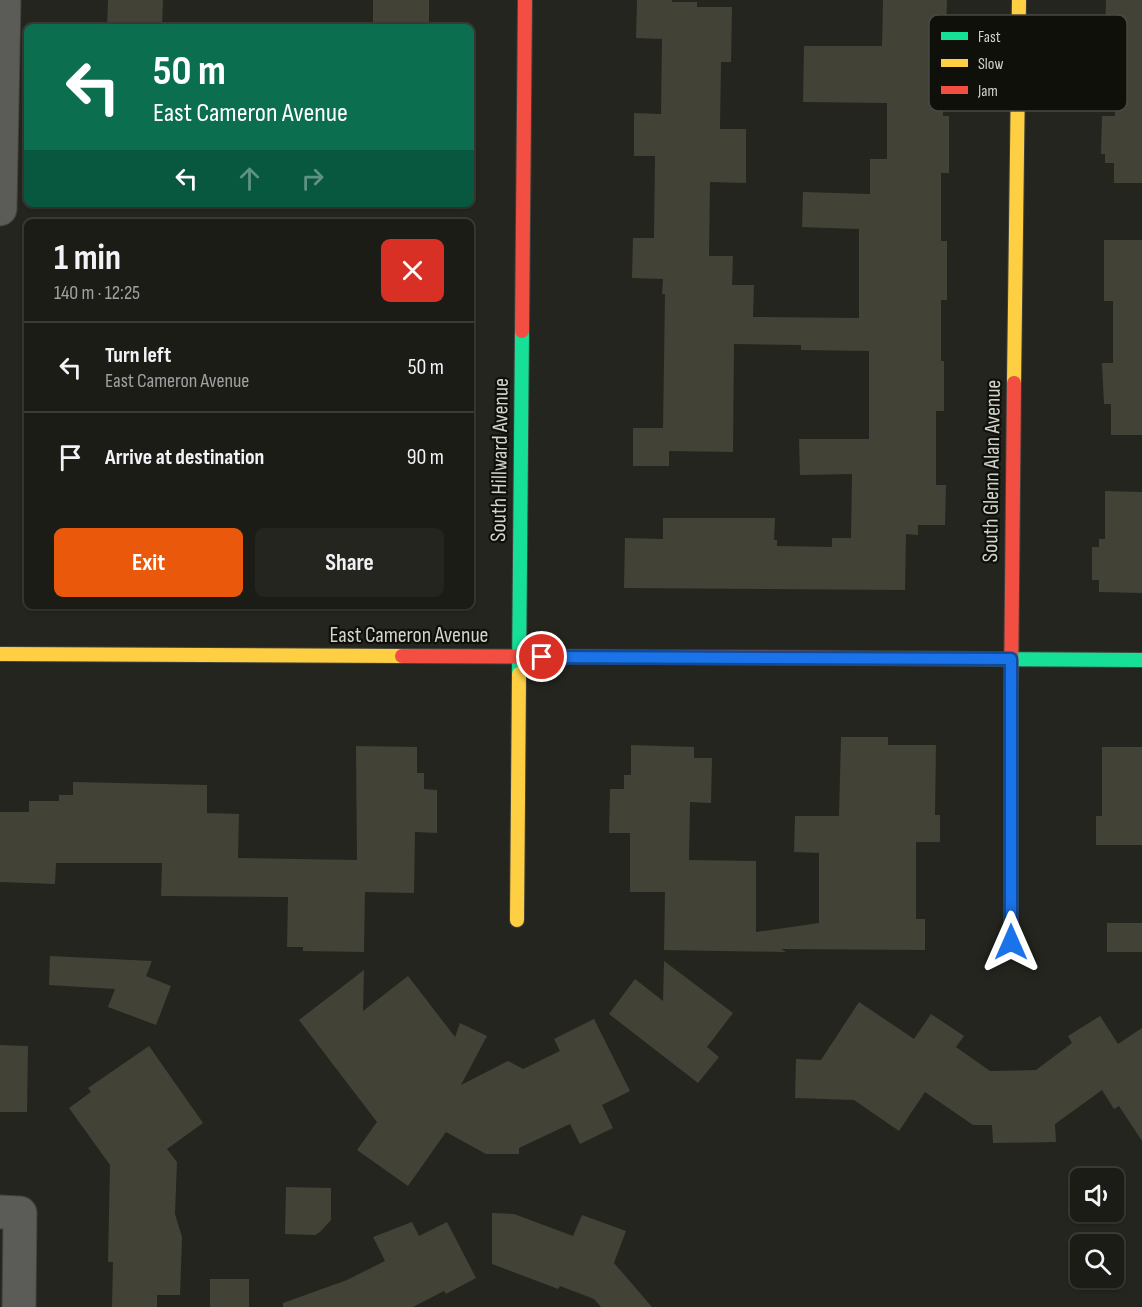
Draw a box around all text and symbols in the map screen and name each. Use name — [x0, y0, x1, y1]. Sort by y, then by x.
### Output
legend — [929, 15, 1127, 111]
text: Fast — [978, 28, 1001, 47]
text: 50 m — [153, 46, 226, 97]
icon: left — [54, 48, 132, 126]
text: Slow — [978, 55, 1003, 74]
text: Jam — [977, 82, 998, 101]
text: East Cameron Avenue — [153, 97, 348, 129]
icon: left — [170, 162, 203, 195]
icon: ahead — [233, 162, 266, 195]
icon: right — [296, 162, 329, 195]
text: 1 min — [54, 237, 121, 280]
button: close — [381, 239, 444, 302]
text: 140 m · 12:25 — [54, 281, 140, 305]
text: Turn left — [105, 342, 171, 369]
icon: left — [54, 351, 87, 384]
text: 50 m — [408, 354, 444, 381]
text: East Cameron Avenue — [105, 369, 249, 393]
street label: South Hillward Avenue — [485, 378, 515, 542]
street label: South Glenn Alan Avenue — [977, 379, 1007, 563]
icon: arrive — [54, 441, 87, 474]
text: Arrive at destination — [105, 444, 264, 471]
text: 90 m — [407, 444, 444, 471]
button: Exit — [54, 528, 243, 597]
button: Share — [255, 528, 444, 597]
street label: East Cameron Avenue — [330, 622, 488, 649]
pin — [516, 631, 567, 682]
icon: arrive — [525, 640, 558, 673]
position arrow — [979, 910, 1043, 974]
map controls — [1070, 1168, 1124, 1288]
button: sound — [1070, 1168, 1124, 1222]
button: search — [1070, 1234, 1124, 1288]

